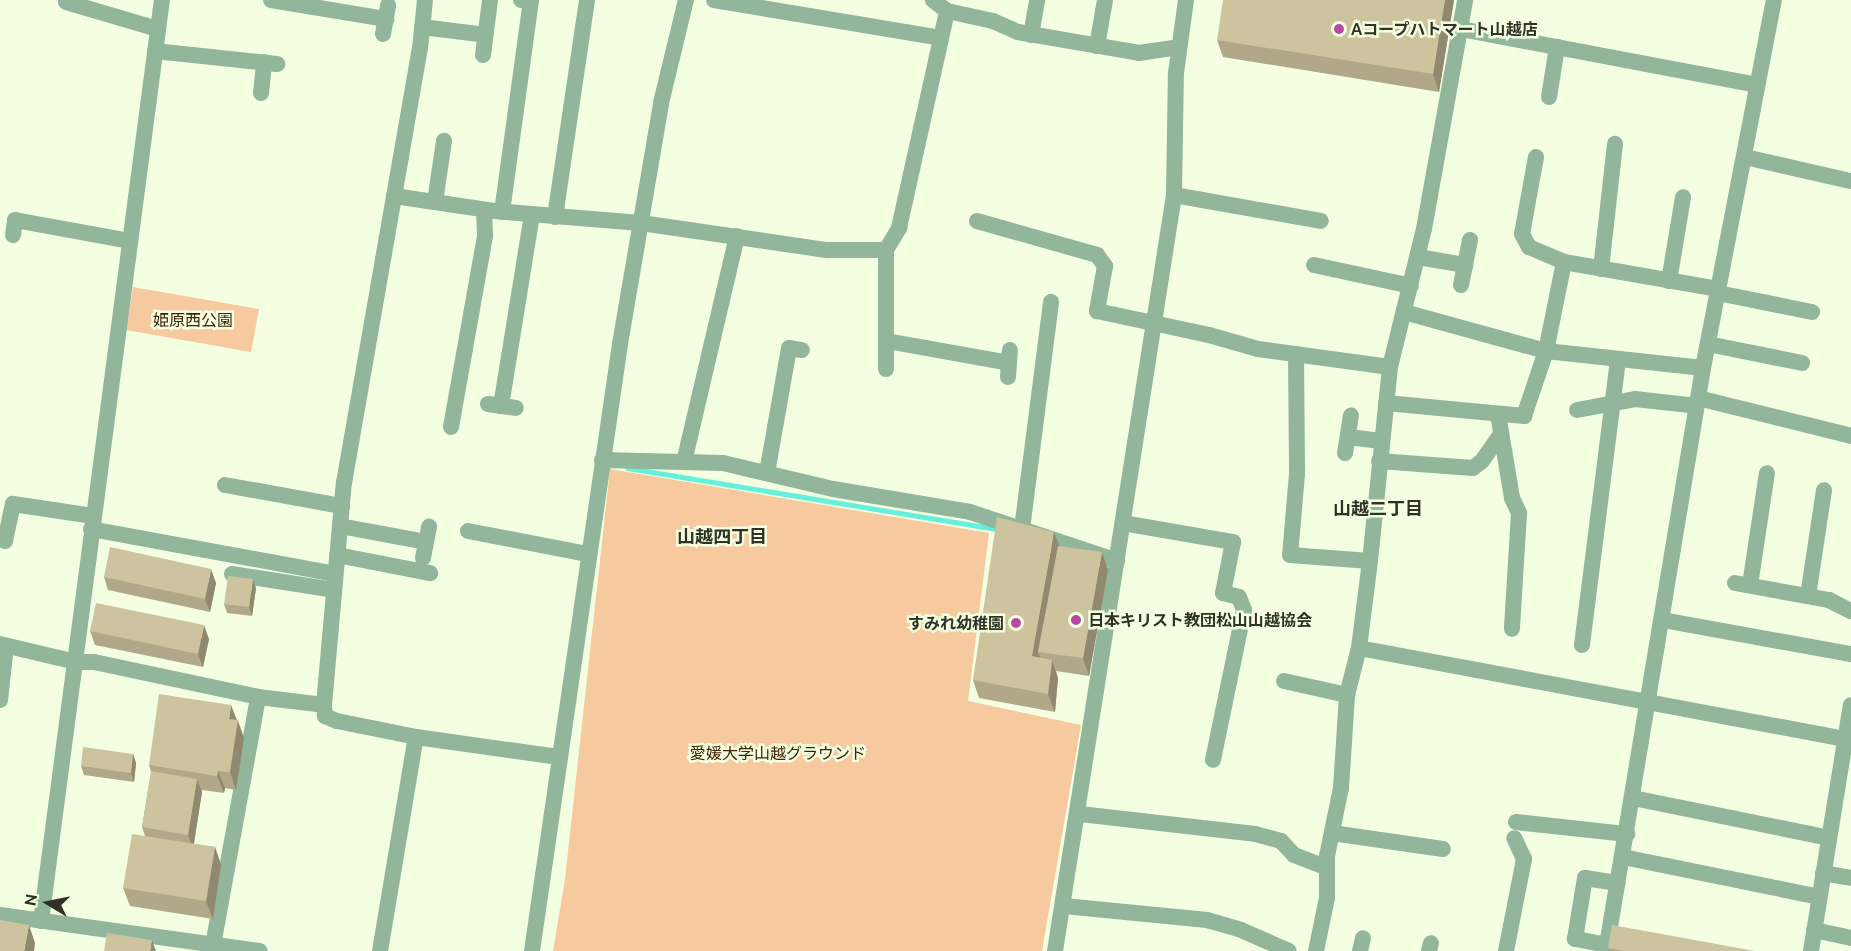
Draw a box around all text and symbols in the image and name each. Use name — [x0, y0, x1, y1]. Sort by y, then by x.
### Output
place label: Aコープハトマート山越店 — [1351, 19, 1538, 39]
marker: Aコープハトマート山越店 — [1332, 22, 1346, 36]
park label: 姫原西公園 — [153, 310, 233, 330]
district label: 山越二丁目 — [1333, 497, 1423, 519]
district label: 山越四丁目 — [677, 525, 767, 547]
place label: 日本キリスト教団松山山越協会 — [1088, 610, 1312, 630]
place label: すみれ幼稚園 — [908, 613, 1004, 633]
marker: 日本キリスト教団松山山越協会 — [1069, 613, 1083, 627]
marker: すみれ幼稚園 — [1009, 616, 1023, 630]
park label: 愛媛大学山越グラウンド — [690, 743, 866, 763]
north arrow — [18, 873, 78, 933]
text: N — [20, 892, 40, 907]

